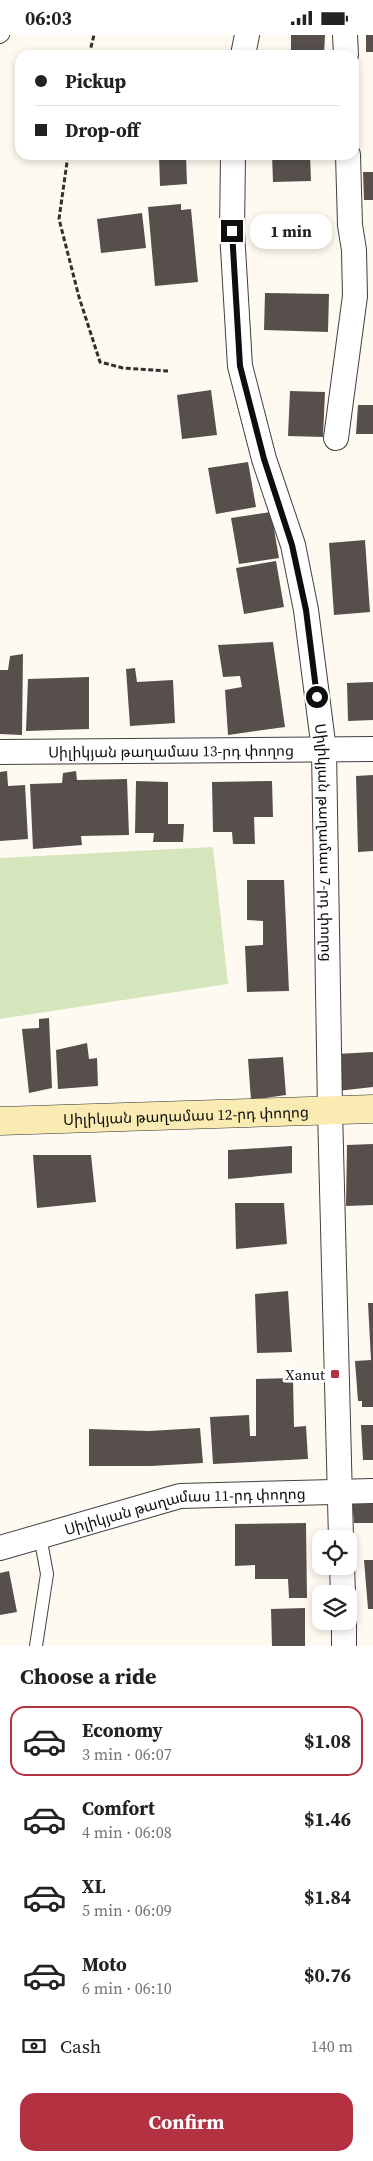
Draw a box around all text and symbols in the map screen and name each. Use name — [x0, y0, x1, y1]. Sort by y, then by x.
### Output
text: 06:03 — [25, 5, 72, 31]
text: Pickup — [65, 68, 126, 94]
text: Drop-off — [65, 117, 139, 143]
callout: 1 min — [250, 213, 332, 249]
route end — [221, 220, 243, 242]
text: 1 min — [270, 220, 312, 242]
route start — [306, 686, 328, 708]
street label: Սիլիկյան թաղամաս 7-րդ փողոց — [310, 722, 338, 962]
street label: Սիլիկյան թաղամաս 13-րդ փողոց — [48, 739, 294, 762]
street label: Սիլիկյան թաղամաս 12-րդ փողոց — [63, 1101, 309, 1129]
place label: Xanut — [285, 1364, 325, 1385]
marker: Xanut — [329, 1368, 341, 1380]
street label: Սիլիկյան թաղամաս 11-րդ փողոց — [62, 1482, 306, 1539]
map controls — [312, 1530, 357, 1630]
button: locate — [312, 1530, 357, 1575]
button: layers — [312, 1585, 357, 1630]
text: Choose a ride — [20, 1661, 157, 1691]
text: Economy — [82, 1717, 163, 1743]
icon: car — [22, 1719, 67, 1764]
text: $1.08 — [304, 1728, 351, 1754]
text: 3 min · 06:07 — [82, 1743, 172, 1765]
text: Comfort — [82, 1795, 155, 1821]
icon: car — [22, 1797, 67, 1842]
text: $1.46 — [304, 1806, 351, 1832]
text: 4 min · 06:08 — [82, 1821, 172, 1843]
text: XL — [82, 1873, 105, 1899]
icon: car — [22, 1875, 67, 1920]
text: $1.84 — [304, 1884, 351, 1910]
text: 5 min · 06:09 — [82, 1899, 172, 1921]
text: Moto — [82, 1951, 127, 1977]
icon: car — [22, 1953, 67, 1998]
text: $0.76 — [304, 1962, 351, 1988]
text: 6 min · 06:10 — [82, 1977, 172, 1999]
icon: cash — [20, 2032, 48, 2060]
text: Cash — [60, 2033, 101, 2059]
text: 140 m — [311, 2035, 353, 2057]
button: Confirm — [20, 2093, 353, 2151]

